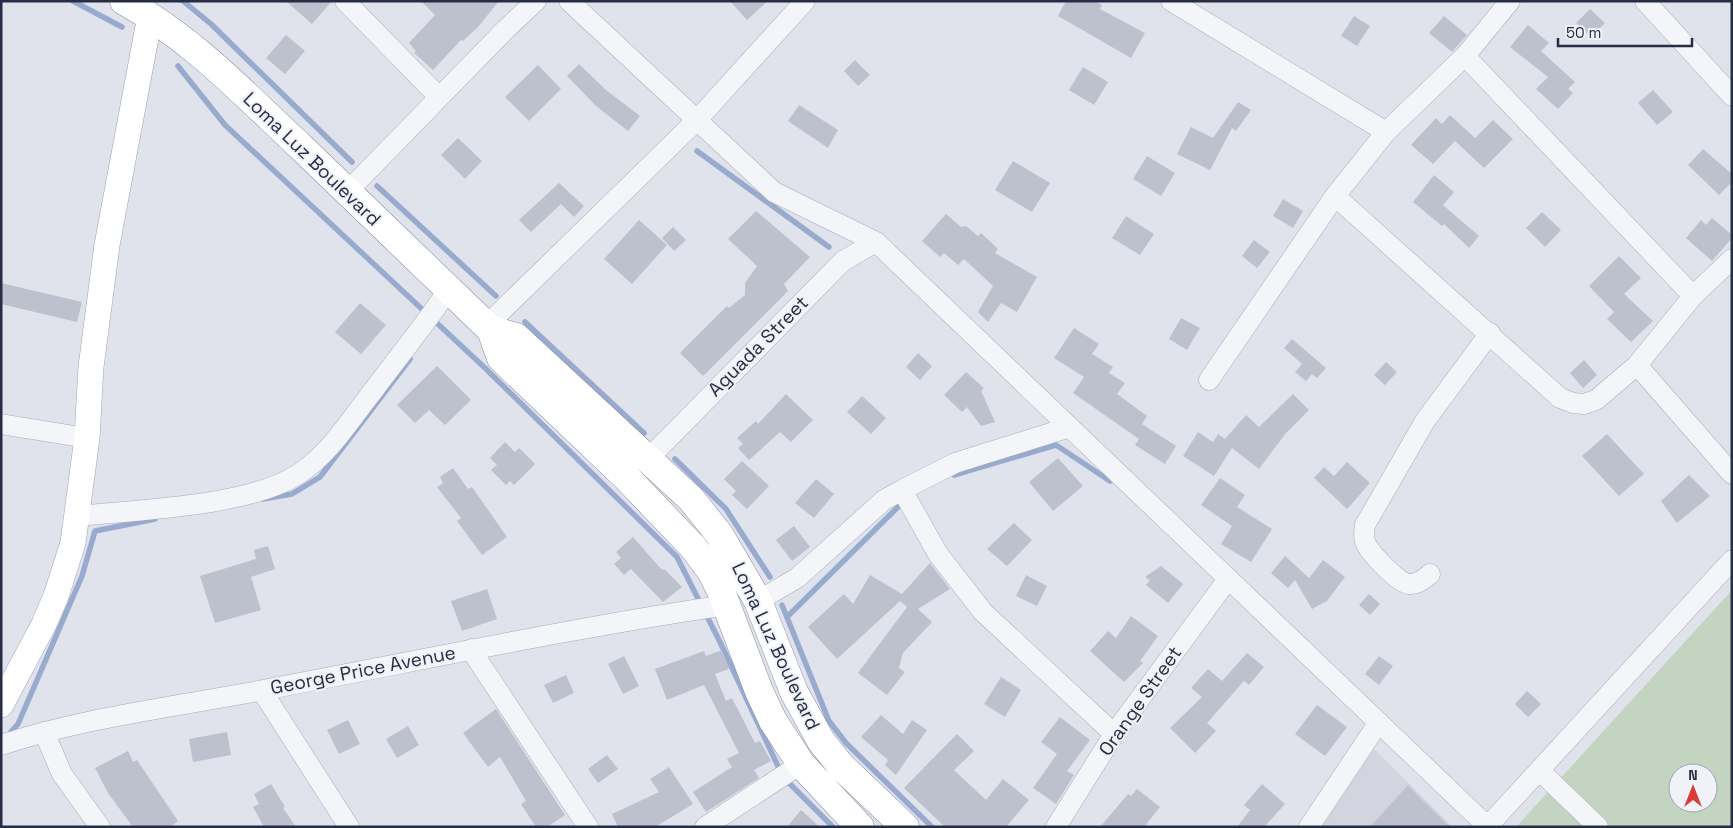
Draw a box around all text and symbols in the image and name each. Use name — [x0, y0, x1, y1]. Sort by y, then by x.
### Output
scale bar — [1558, 15, 1692, 47]
text: 50 m — [1566, 23, 1601, 42]
street label: Loma Luz Boulevard — [238, 87, 386, 231]
street label: Aguada Street — [702, 290, 814, 402]
street label: Loma Luz Boulevard — [726, 558, 826, 734]
street label: George Price Avenue — [268, 640, 458, 700]
street label: Orange Street — [1093, 641, 1187, 761]
north arrow — [1668, 763, 1718, 813]
text: N — [1688, 766, 1698, 784]

